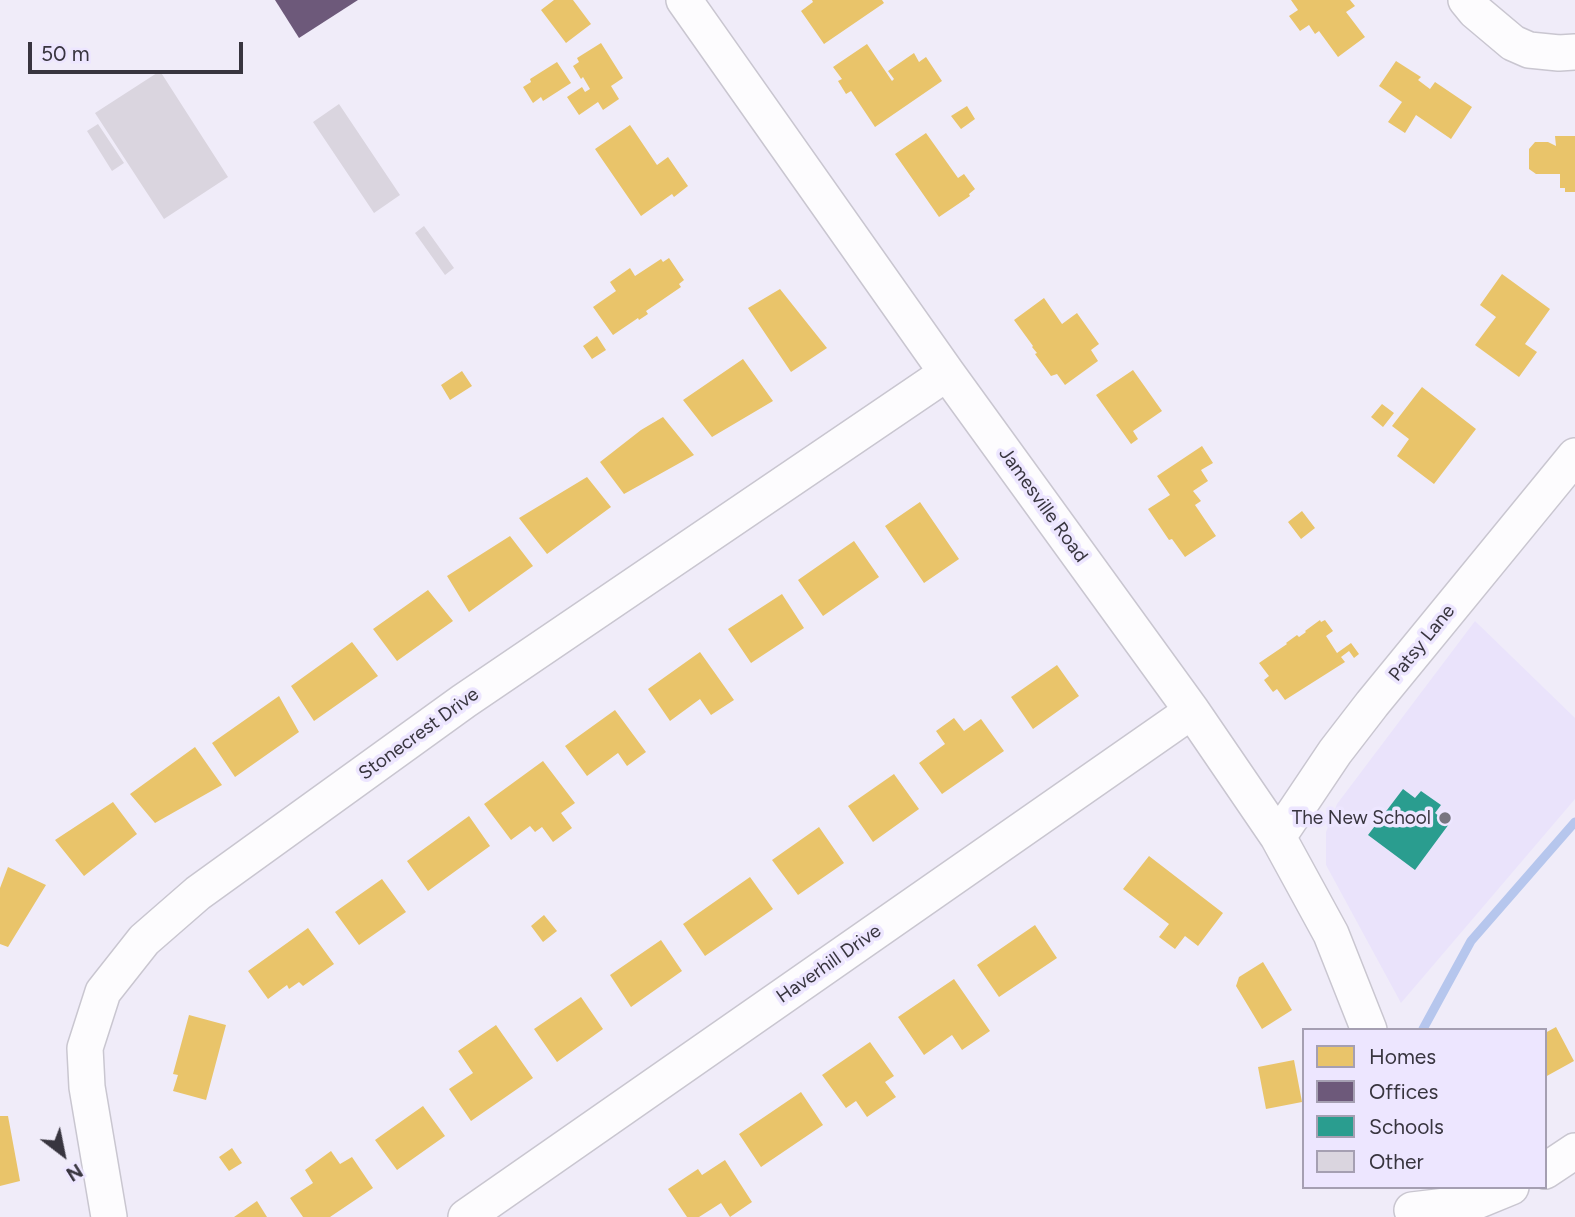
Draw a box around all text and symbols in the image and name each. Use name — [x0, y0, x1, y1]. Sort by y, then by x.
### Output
scale bar — [32, 28, 247, 72]
text: 50 m — [41, 41, 90, 66]
street label: Jamesville Road — [994, 443, 1092, 567]
street label: Patsy Lane — [1384, 600, 1460, 686]
street label: Stonecrest Drive — [355, 683, 483, 785]
place label: The New School — [1292, 807, 1431, 829]
marker: The New School — [1437, 810, 1453, 826]
street label: Haverhill Drive — [772, 920, 886, 1008]
legend — [1302, 1028, 1547, 1189]
text: Homes — [1369, 1044, 1436, 1069]
text: Offices — [1369, 1079, 1438, 1104]
text: Schools — [1369, 1114, 1444, 1139]
north arrow — [28, 1119, 98, 1189]
text: Other — [1369, 1149, 1424, 1174]
text: N — [62, 1159, 87, 1186]

